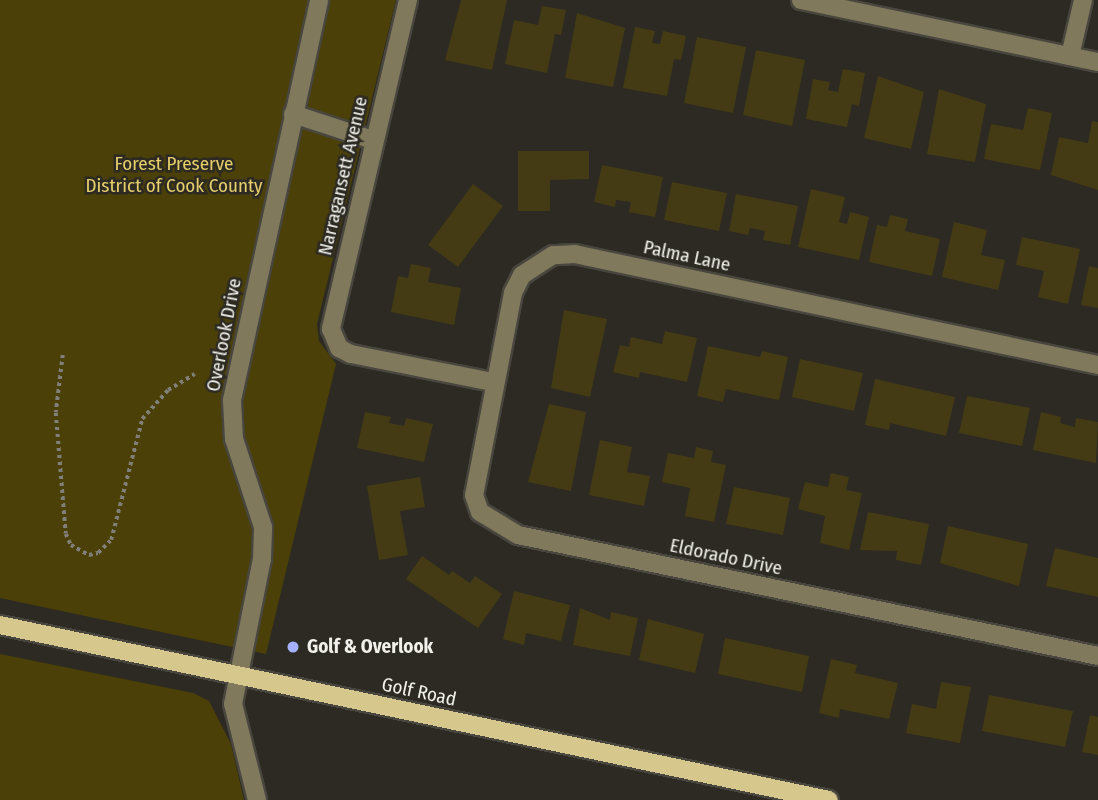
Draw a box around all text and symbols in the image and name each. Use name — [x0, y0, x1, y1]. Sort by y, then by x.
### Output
street label: Narragansett Avenue — [314, 95, 372, 257]
park label: Forest Preserve District of Cook County — [85, 153, 263, 197]
street label: Palma Lane — [641, 236, 733, 276]
street label: Overlook Drive — [202, 276, 246, 394]
street label: Eldorado Drive — [668, 534, 784, 580]
place label: Golf & Overlook — [307, 636, 433, 658]
marker: Golf & Overlook — [285, 639, 301, 655]
street label: Golf Road — [380, 673, 458, 711]

